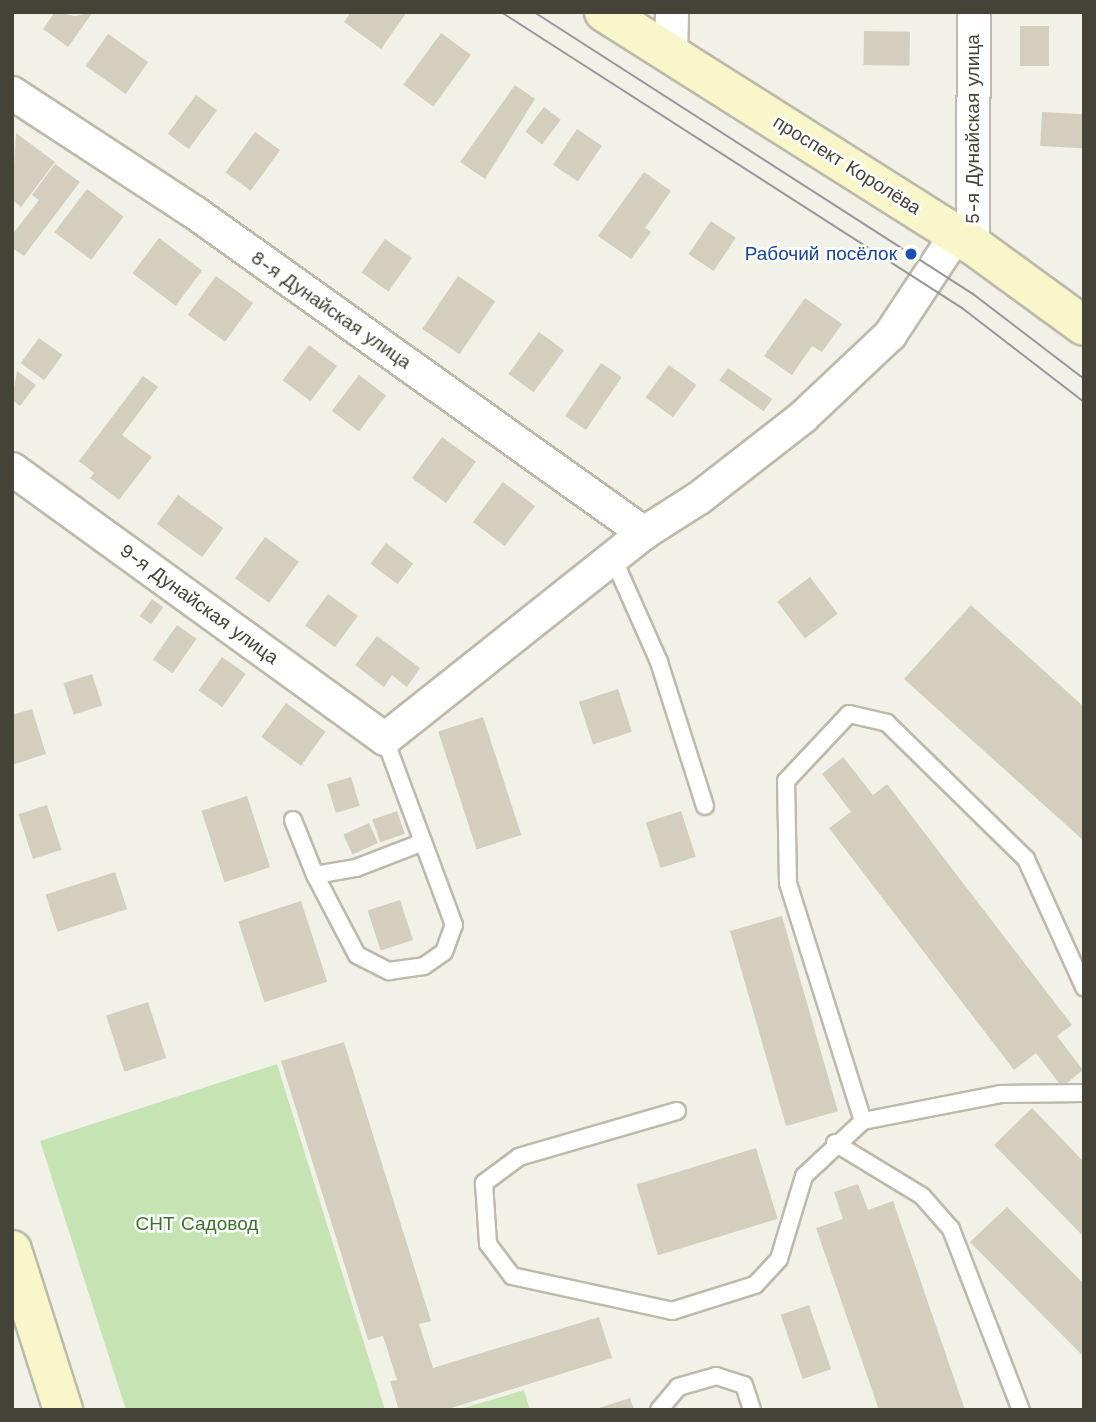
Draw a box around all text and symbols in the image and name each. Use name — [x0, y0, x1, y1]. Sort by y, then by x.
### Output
street label: 5-я Дунайская улица — [962, 34, 984, 224]
street label: проспект Королёва — [769, 110, 925, 220]
place label: Рабочий посёлок — [745, 243, 897, 265]
street label: 8-я Дунайская улица — [246, 246, 416, 374]
marker: Рабочий посёлок — [903, 246, 919, 262]
street label: 9-я Дунайская улица — [115, 539, 283, 669]
park label: СНТ Садовод — [136, 1213, 258, 1235]

